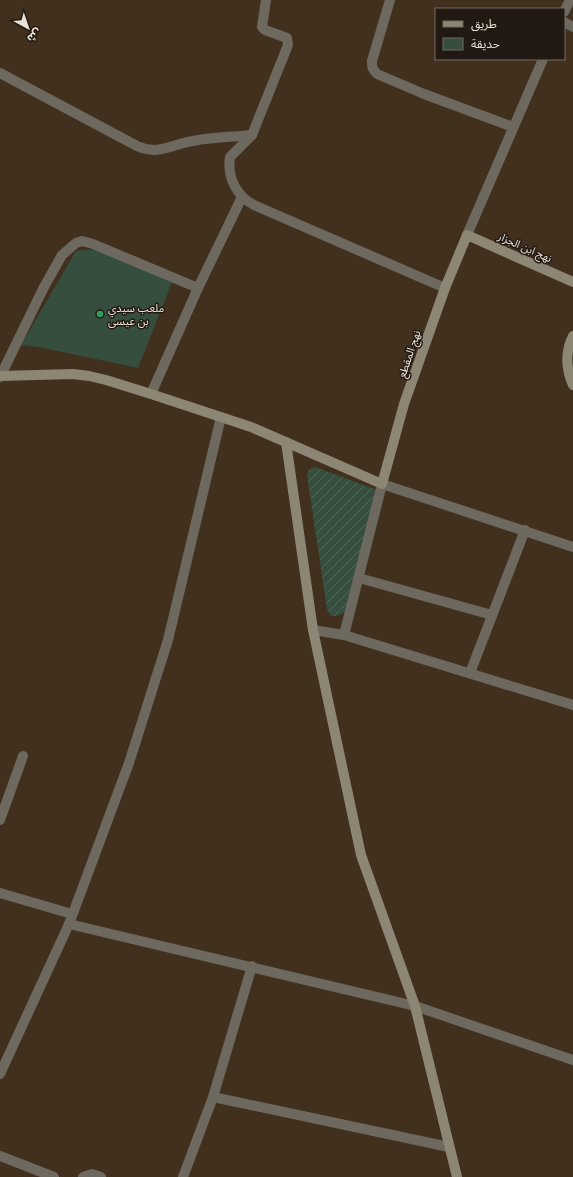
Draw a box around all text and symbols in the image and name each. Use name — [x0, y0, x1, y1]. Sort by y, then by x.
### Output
north arrow — [8, 8, 48, 48]
legend — [435, 8, 565, 60]
text: طريق — [471, 16, 497, 32]
text: ش — [24, 25, 45, 46]
text: حديقة — [471, 36, 500, 51]
street label: نهج ابن الجزار — [494, 228, 554, 266]
place label: ملعب سيدي بن عيسى — [108, 301, 165, 328]
marker: ملعب سيدي بن عيسى — [95, 309, 105, 319]
street label: نهج المقطع — [394, 328, 425, 380]

